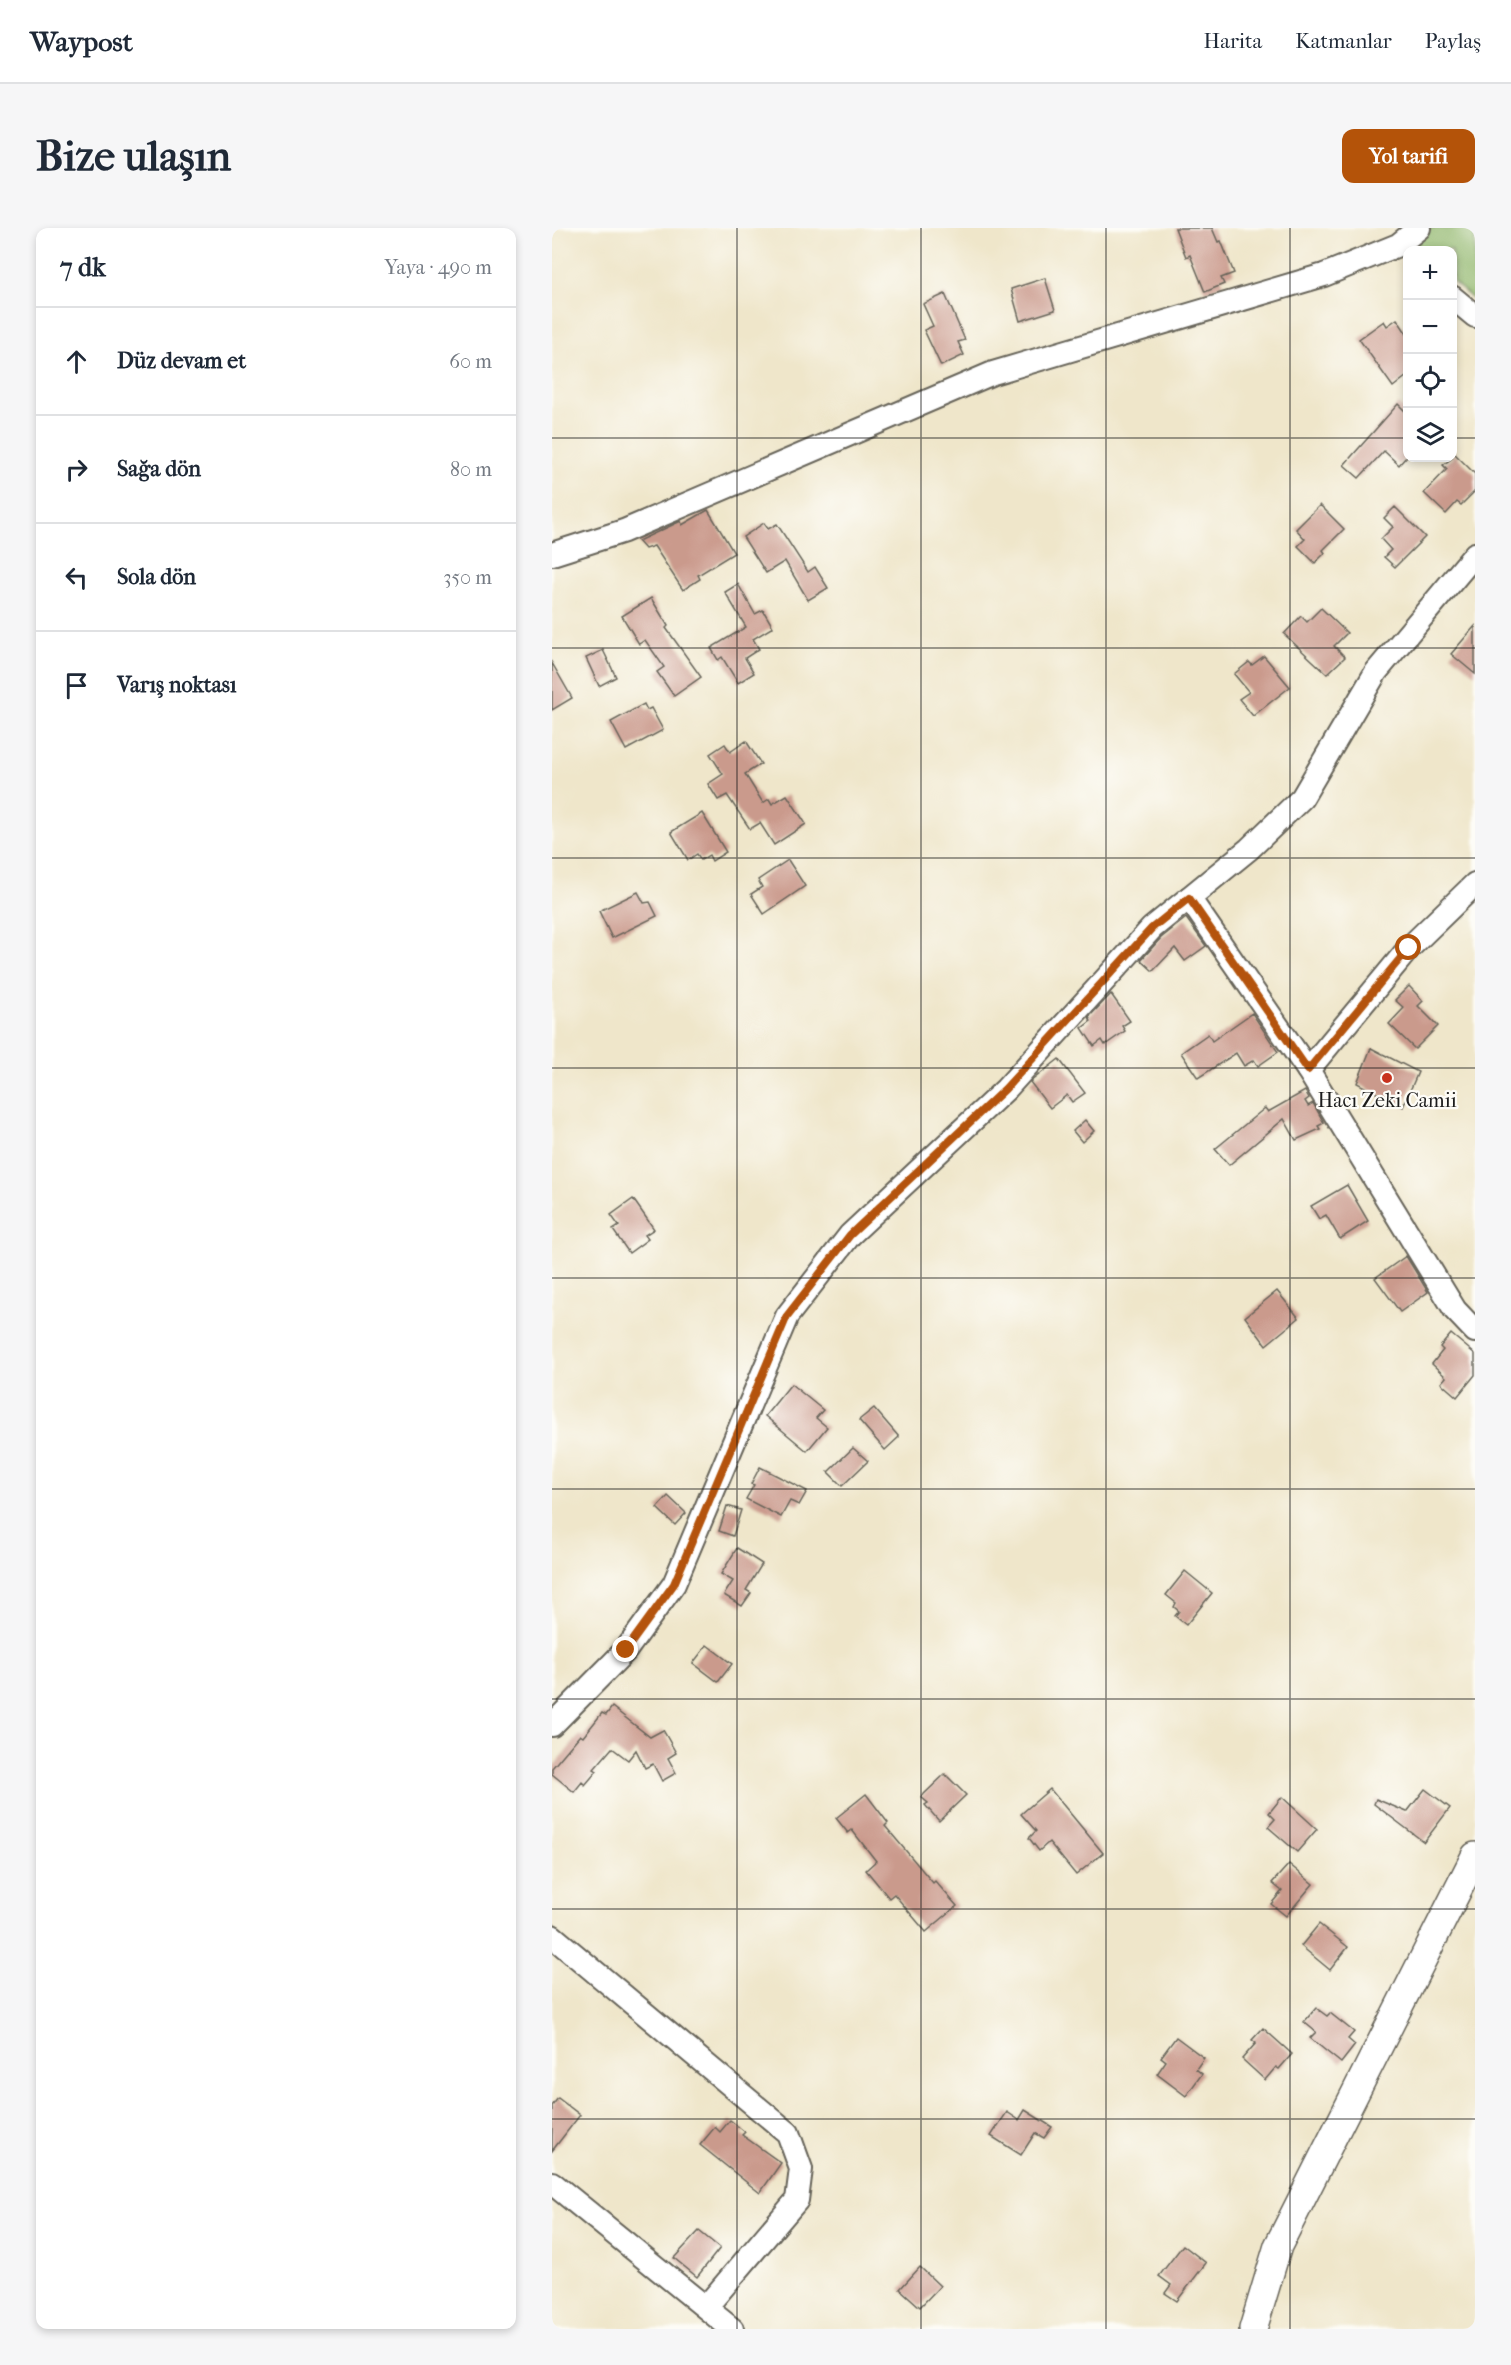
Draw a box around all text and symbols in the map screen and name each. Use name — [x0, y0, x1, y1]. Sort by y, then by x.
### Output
text: Waypost — [30, 25, 133, 58]
text: Harita — [1204, 29, 1262, 53]
text: Katmanlar — [1295, 29, 1392, 53]
text: Paylaş — [1425, 29, 1481, 53]
button: Yol tarifi — [1342, 129, 1475, 183]
text: Bize ulaşın — [36, 132, 231, 181]
map controls — [1403, 246, 1457, 462]
button: + — [1403, 246, 1457, 300]
text: 7 dk — [60, 252, 106, 283]
text: Yaya · 490 m — [385, 256, 492, 279]
button: − — [1403, 300, 1457, 354]
icon: ahead — [60, 345, 93, 378]
text: Düz devam et — [117, 348, 246, 374]
text: 60 m — [449, 350, 492, 373]
button: locate — [1403, 354, 1457, 408]
button: layers — [1403, 408, 1457, 462]
icon: right — [60, 453, 93, 486]
text: Sağa dön — [117, 456, 201, 482]
text: 80 m — [450, 458, 492, 481]
icon: left — [60, 561, 93, 594]
text: Sola dön — [117, 564, 196, 590]
text: 350 m — [443, 566, 492, 589]
icon: arrive — [60, 669, 93, 702]
text: Varış noktası — [117, 672, 236, 698]
route start — [1395, 934, 1421, 960]
marker: Hacı Zeki Camii — [1380, 1071, 1394, 1085]
place label: Hacı Zeki Camii — [1317, 1089, 1457, 1112]
route end — [612, 1636, 638, 1662]

